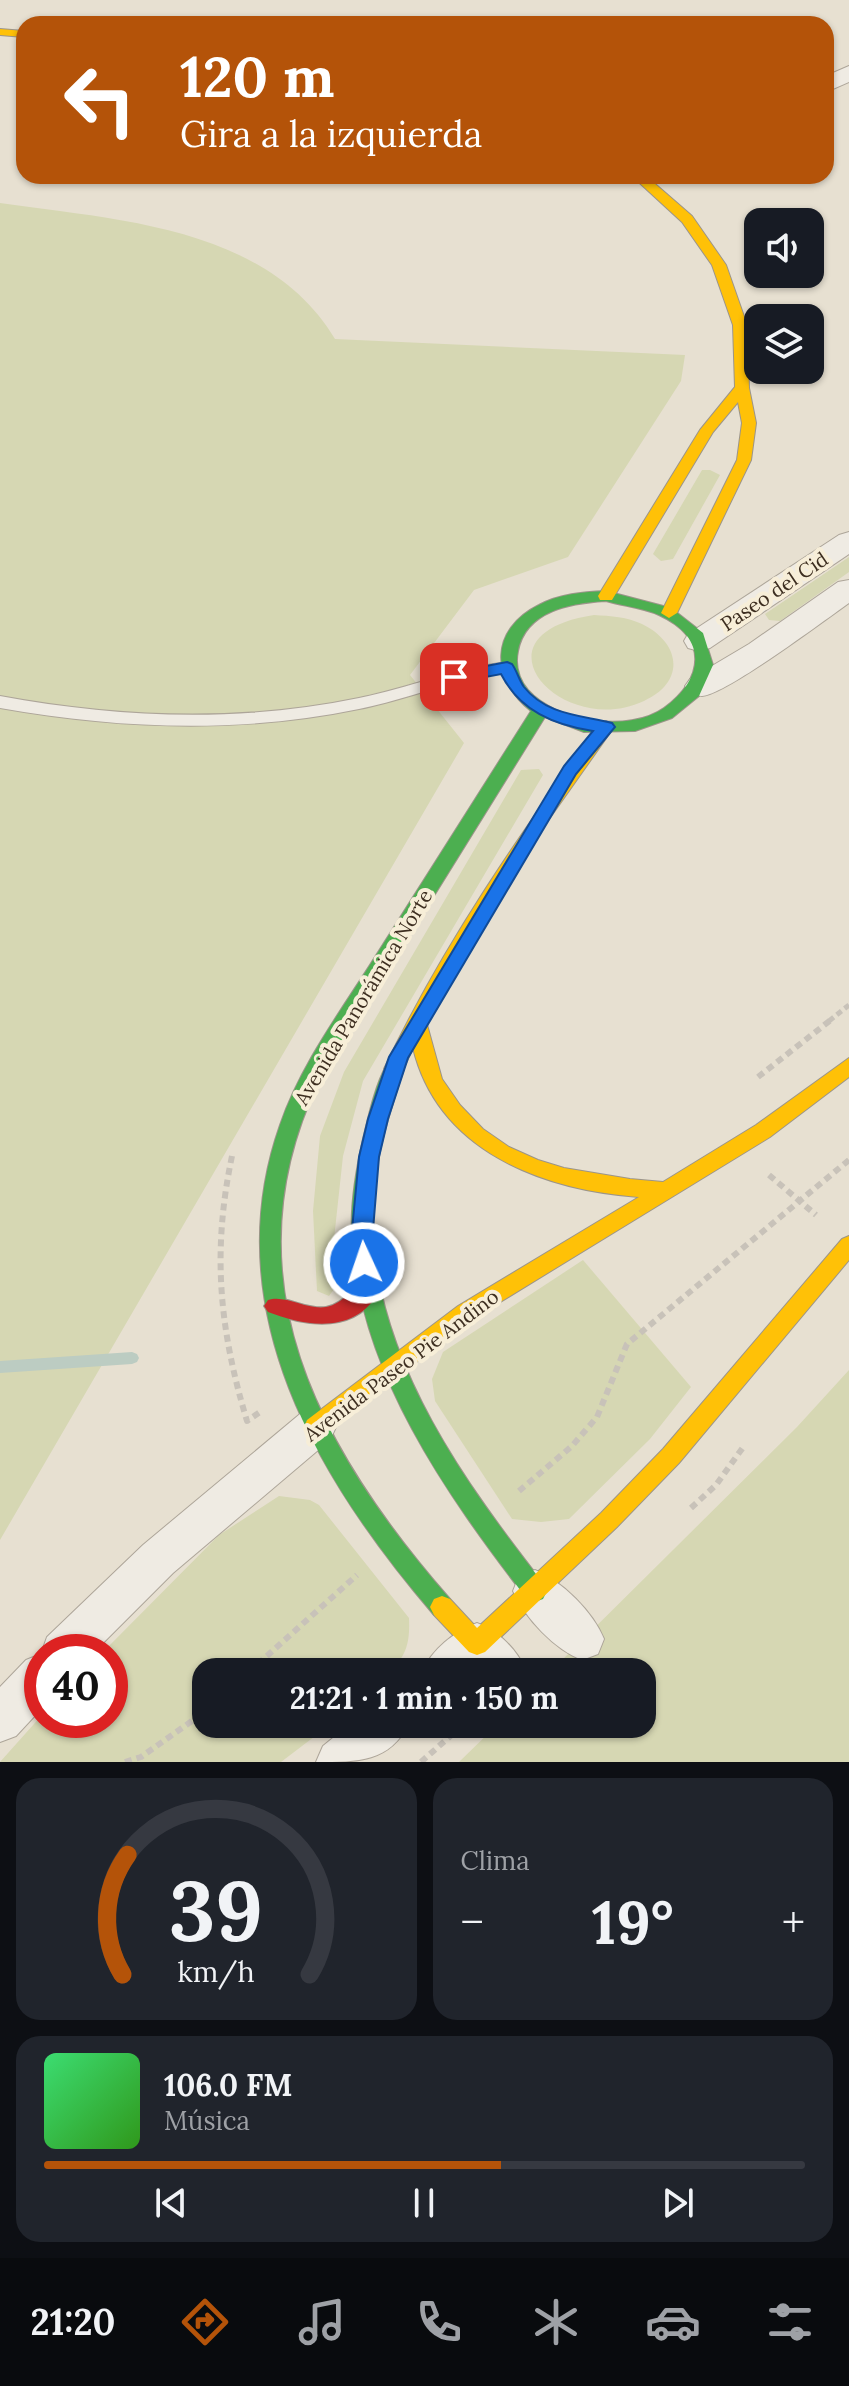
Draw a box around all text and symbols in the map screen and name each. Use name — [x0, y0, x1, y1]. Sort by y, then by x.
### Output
text: 120 m — [180, 41, 334, 112]
icon: left — [48, 48, 152, 152]
text: Gira a la izquierda — [180, 111, 482, 157]
map controls — [744, 208, 824, 384]
button: sound — [744, 208, 824, 288]
button: layers — [744, 304, 824, 384]
street label: Paseo del Cid — [715, 546, 833, 636]
pin — [420, 643, 488, 711]
icon: arrive — [432, 655, 476, 699]
street label: Avenida Panorámica Norte — [288, 885, 437, 1110]
position arrow — [322, 1221, 406, 1305]
street label: Avenida Paseo Pie Andino — [298, 1284, 503, 1447]
speed limit sign: 40 — [24, 1634, 128, 1738]
text: 21:21 · 1 min · 150 m — [290, 1679, 558, 1717]
text: Clima — [461, 1844, 530, 1877]
text: 39 — [169, 1857, 264, 1964]
text: 19° — [592, 1884, 674, 1960]
text: − — [461, 1894, 484, 1950]
text: + — [782, 1894, 805, 1950]
text: km/h — [178, 1953, 255, 1990]
text: 106.0 FM — [164, 2066, 292, 2104]
text: Música — [164, 2104, 250, 2137]
icon: previous — [149, 2181, 193, 2225]
icon: pause — [402, 2181, 446, 2225]
icon: next — [656, 2181, 700, 2225]
icon: directions — [177, 2294, 233, 2350]
icon: music — [294, 2294, 350, 2350]
icon: phone — [411, 2294, 467, 2350]
icon: climate — [528, 2294, 584, 2350]
icon: car — [645, 2294, 701, 2350]
icon: filters — [762, 2294, 818, 2350]
text: 21:20 — [31, 2299, 115, 2345]

